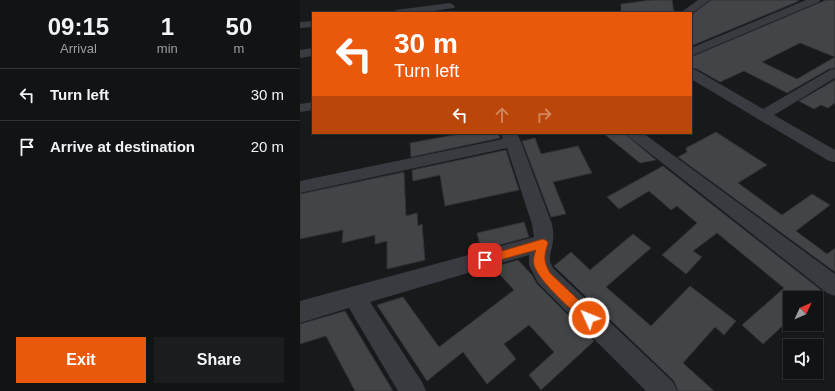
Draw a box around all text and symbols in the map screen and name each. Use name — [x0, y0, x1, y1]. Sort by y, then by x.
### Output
text: 09:15 — [48, 13, 109, 40]
text: 1 — [161, 13, 174, 40]
text: 50 — [226, 13, 252, 40]
icon: left — [328, 28, 380, 80]
text: 30 m — [394, 28, 458, 59]
text: Arrival — [60, 41, 97, 56]
text: min — [157, 41, 178, 56]
text: m — [233, 41, 244, 56]
text: Turn left — [394, 61, 459, 81]
icon: left — [16, 84, 38, 106]
text: Turn left — [50, 86, 109, 103]
text: 30 m — [251, 86, 284, 103]
icon: left — [449, 104, 471, 126]
icon: ahead — [491, 104, 513, 126]
icon: right — [533, 104, 555, 126]
icon: arrive — [16, 136, 38, 158]
text: Arrive at destination — [50, 138, 195, 155]
text: 20 m — [251, 138, 284, 155]
pin — [468, 243, 502, 277]
icon: arrive — [474, 249, 496, 271]
north arrow — [783, 291, 823, 331]
map controls — [783, 291, 823, 379]
position arrow — [568, 297, 610, 339]
button: Exit — [16, 337, 146, 383]
button: Share — [154, 337, 284, 383]
button: sound — [783, 339, 823, 379]

